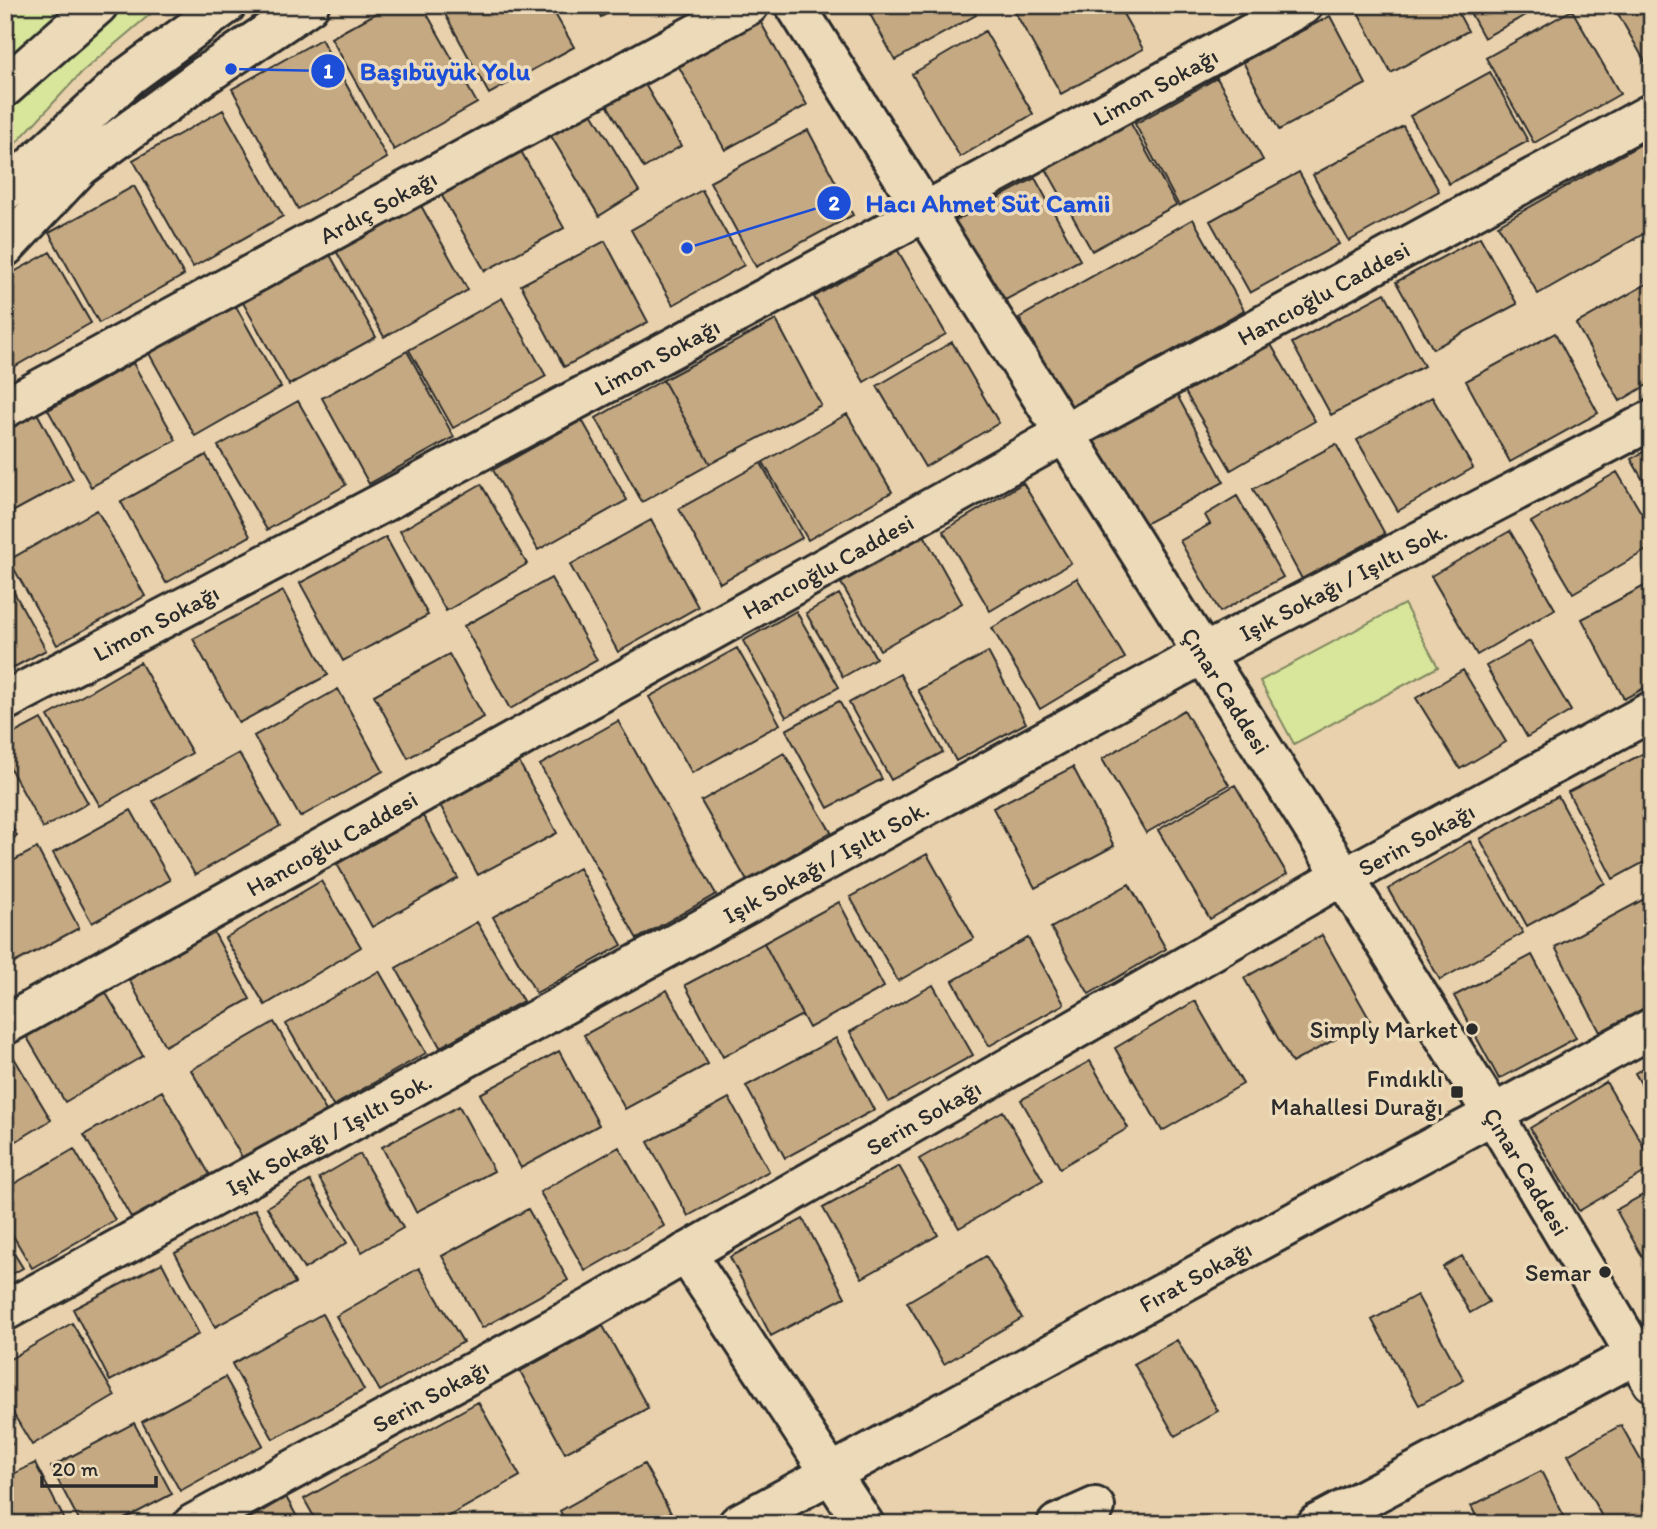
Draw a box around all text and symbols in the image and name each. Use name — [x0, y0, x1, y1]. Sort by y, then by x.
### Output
street label: Limon Sokağı — [1088, 40, 1222, 132]
callout: Başıbüyük Yolu — [310, 47, 544, 94]
text: Başıbüyük Yolu — [360, 55, 531, 87]
text: 1 — [323, 58, 333, 83]
street label: Ardıç Sokağı — [314, 163, 441, 250]
callout: Hacı Ahmet Süt Camii — [816, 179, 1125, 226]
text: Hacı Ahmet Süt Camii — [866, 187, 1110, 219]
text: 2 — [828, 190, 840, 215]
street label: Hancıoğlu Caddesi — [1232, 234, 1414, 351]
street label: Limon Sokağı — [589, 311, 724, 402]
street label: Hancıoğlu Caddesi — [737, 507, 918, 625]
street label: Işık Sokağı / Işıltı Sok. — [1234, 515, 1452, 647]
street label: Limon Sokağı — [88, 577, 224, 667]
street label: Çınar Caddesi — [1176, 622, 1277, 759]
street label: Hancıoğlu Caddesi — [241, 783, 422, 902]
street label: Işık Sokağı / Işıltı Sok. — [718, 793, 934, 929]
street label: Serin Sokağı — [1353, 796, 1479, 882]
place label: Simply Market — [1310, 1015, 1458, 1044]
marker: Simply Market — [1464, 1021, 1480, 1037]
place label: Fındıklı Mahallesi Durağı — [1271, 1064, 1443, 1121]
street label: Işık Sokağı / Işıltı Sok. — [221, 1066, 436, 1202]
street label: Serin Sokağı — [860, 1072, 986, 1161]
marker: Fındıklı Mahallesi Durağı — [1449, 1084, 1465, 1100]
street label: Çınar Caddesi — [1478, 1102, 1576, 1241]
street label: Fırat Sokağı — [1134, 1234, 1256, 1318]
place label: Semar — [1525, 1258, 1591, 1287]
marker: Semar — [1597, 1264, 1613, 1280]
street label: Serin Sokağı — [367, 1352, 493, 1438]
scale bar — [42, 1445, 156, 1489]
text: 20 m — [52, 1456, 99, 1481]

